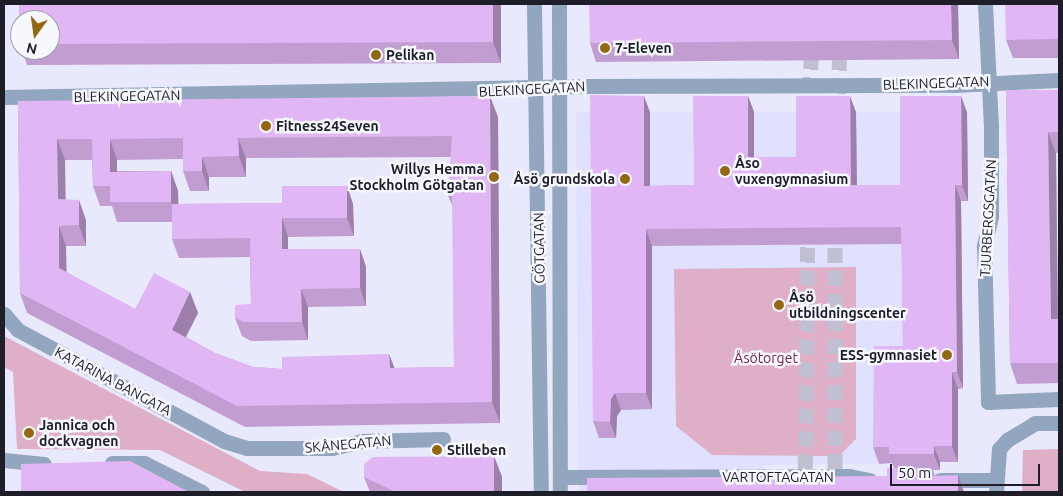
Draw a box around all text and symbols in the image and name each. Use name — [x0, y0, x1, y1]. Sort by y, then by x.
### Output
north arrow — [10, 10, 60, 60]
text: N — [25, 40, 39, 58]
place label: 7-Eleven — [615, 40, 672, 56]
marker: 7-Eleven — [599, 42, 611, 54]
place label: Pelikan — [386, 47, 434, 63]
marker: Pelikan — [370, 49, 382, 61]
street label: BLEKINGEGATAN — [882, 73, 990, 93]
street label: BLEKINGEGATAN — [478, 78, 586, 100]
street label: BLEKINGEGATAN — [74, 87, 180, 105]
place label: Fitness24Seven — [276, 118, 379, 134]
marker: Fitness24Seven — [260, 120, 272, 132]
place label: Åso vuxengymnasium — [735, 155, 848, 188]
street label: TJURBERGSGATAN — [977, 159, 999, 277]
place label: Willys Hemma Stockholm Götgatan — [349, 161, 484, 193]
marker: Åso vuxengymnasium — [719, 165, 731, 177]
marker: Willys Hemma Stockholm Götgatan — [488, 171, 500, 183]
place label: Åsö grundskola — [513, 171, 615, 187]
marker: Åsö grundskola — [619, 173, 631, 185]
street label: GÖTGATAN — [530, 212, 548, 284]
place label: Åsö utbildningscenter — [789, 289, 906, 322]
marker: Åsö utbildningscenter — [773, 299, 785, 311]
street label: KATARINA BANGATA — [52, 343, 174, 419]
place label: ESS-gymnasiet — [840, 347, 937, 363]
marker: ESS-gymnasiet — [941, 349, 953, 361]
park label: Åsötorget — [734, 350, 798, 366]
place label: Jannica och dockvagnen — [39, 417, 118, 450]
marker: Jannica och dockvagnen — [23, 427, 35, 439]
street label: SKÅNEGATAN — [304, 432, 392, 456]
place label: Stilleben — [447, 442, 506, 458]
marker: Stilleben — [431, 444, 443, 456]
scale bar — [893, 454, 1043, 486]
text: 50 m — [898, 464, 931, 481]
street label: VARTOFTAGATAN — [722, 469, 834, 485]

